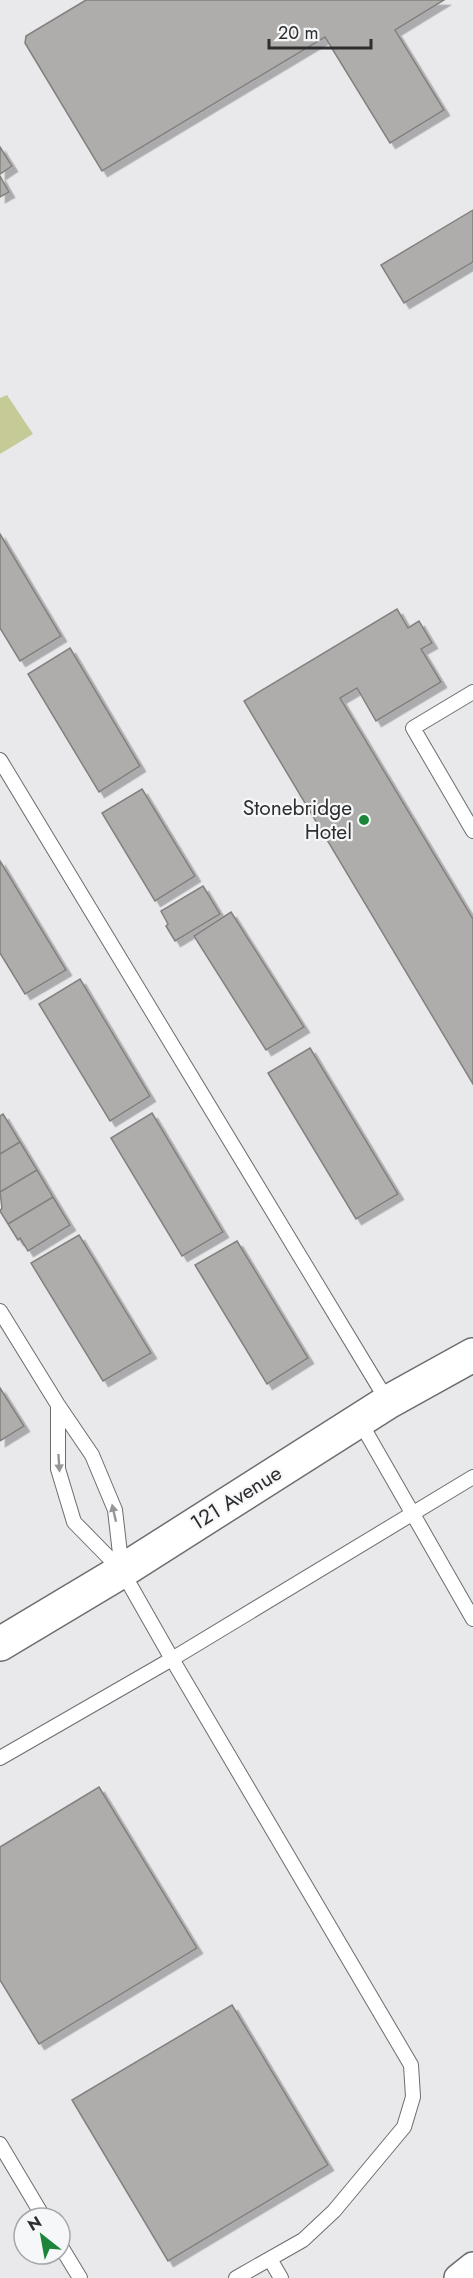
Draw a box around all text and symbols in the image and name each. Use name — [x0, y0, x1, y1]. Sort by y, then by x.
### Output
scale bar — [269, 12, 371, 50]
text: 20 m — [278, 20, 318, 46]
place label: Stonebridge Hotel — [243, 793, 352, 847]
marker: Stonebridge Hotel — [357, 813, 371, 827]
one-way arrow — [54, 1454, 64, 1473]
street label: 121 Avenue — [185, 1458, 288, 1538]
one-way arrow — [109, 1504, 119, 1522]
north arrow — [12, 2206, 72, 2266]
text: N — [23, 2210, 46, 2237]

